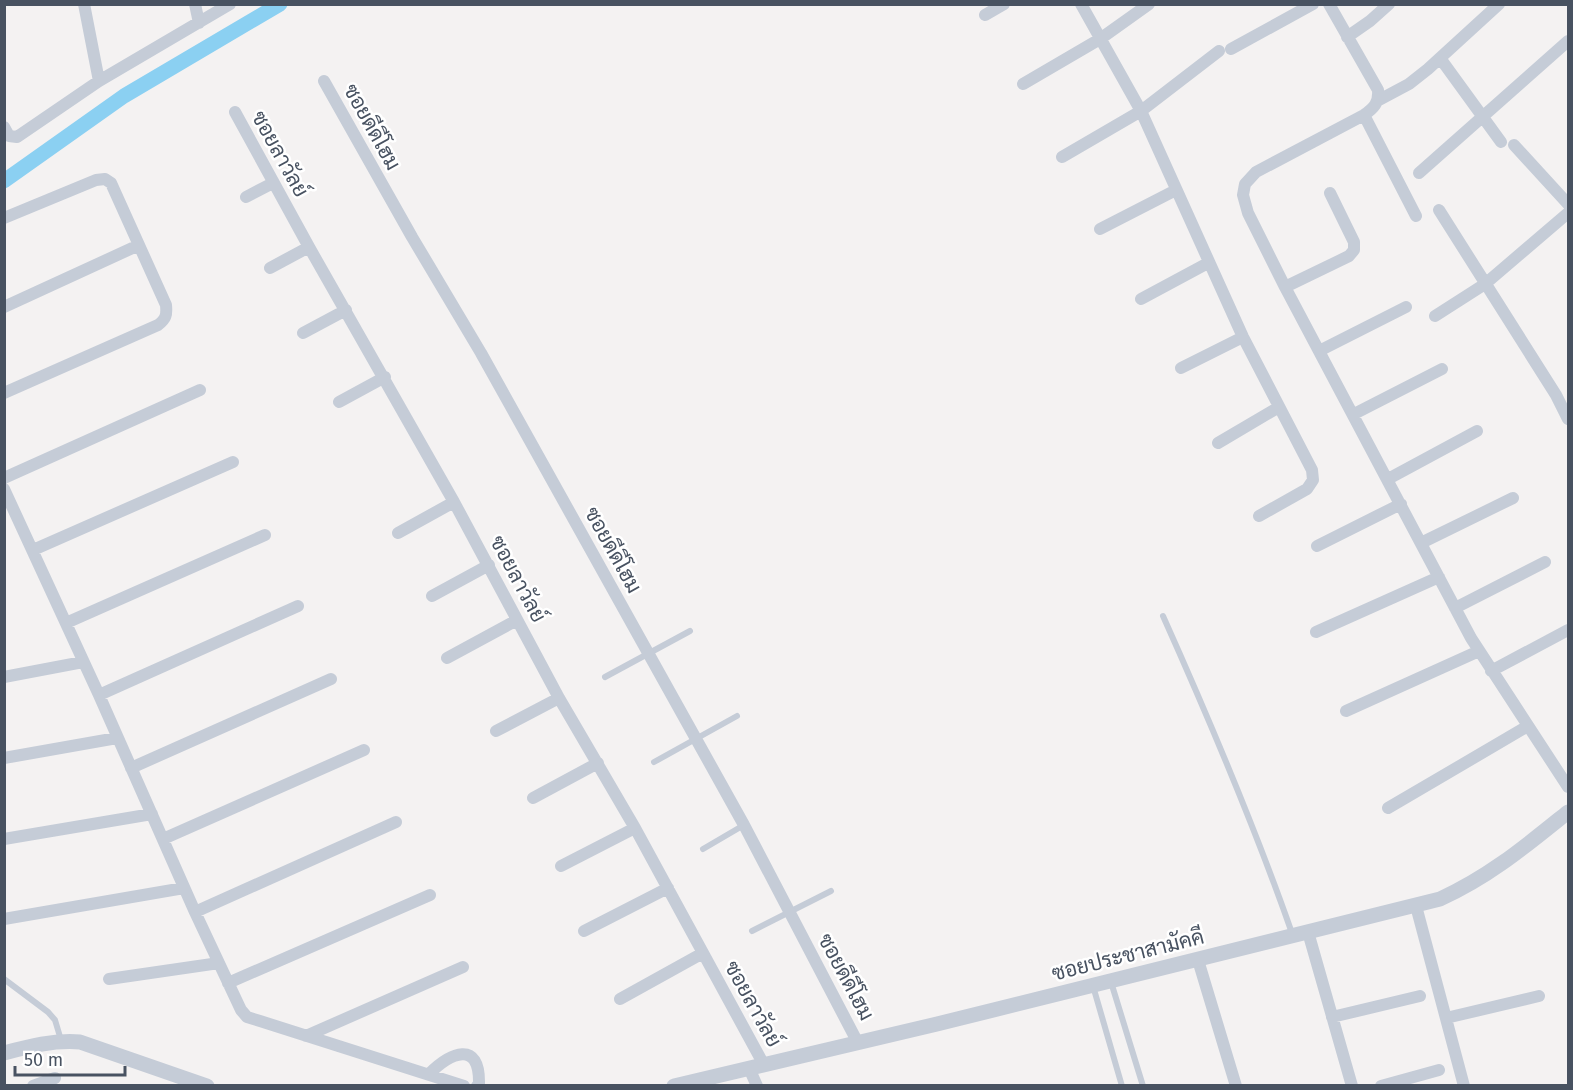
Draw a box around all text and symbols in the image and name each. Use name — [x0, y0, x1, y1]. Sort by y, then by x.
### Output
street label: ซอยดีดีโฮม — [338, 79, 406, 175]
street label: ซอยลาวัลย์ — [246, 106, 315, 202]
street label: ซอยดีดีโฮม — [579, 502, 647, 598]
street label: ซอยลาวัลย์ — [484, 531, 553, 627]
street label: ซอยประชาสามัคคี — [1049, 924, 1207, 986]
street label: ซอยดีดีโฮม — [812, 929, 880, 1025]
street label: ซอยลาวัลย์ — [719, 956, 788, 1052]
scale bar — [15, 1039, 124, 1077]
text: 50 m — [24, 1049, 63, 1071]

